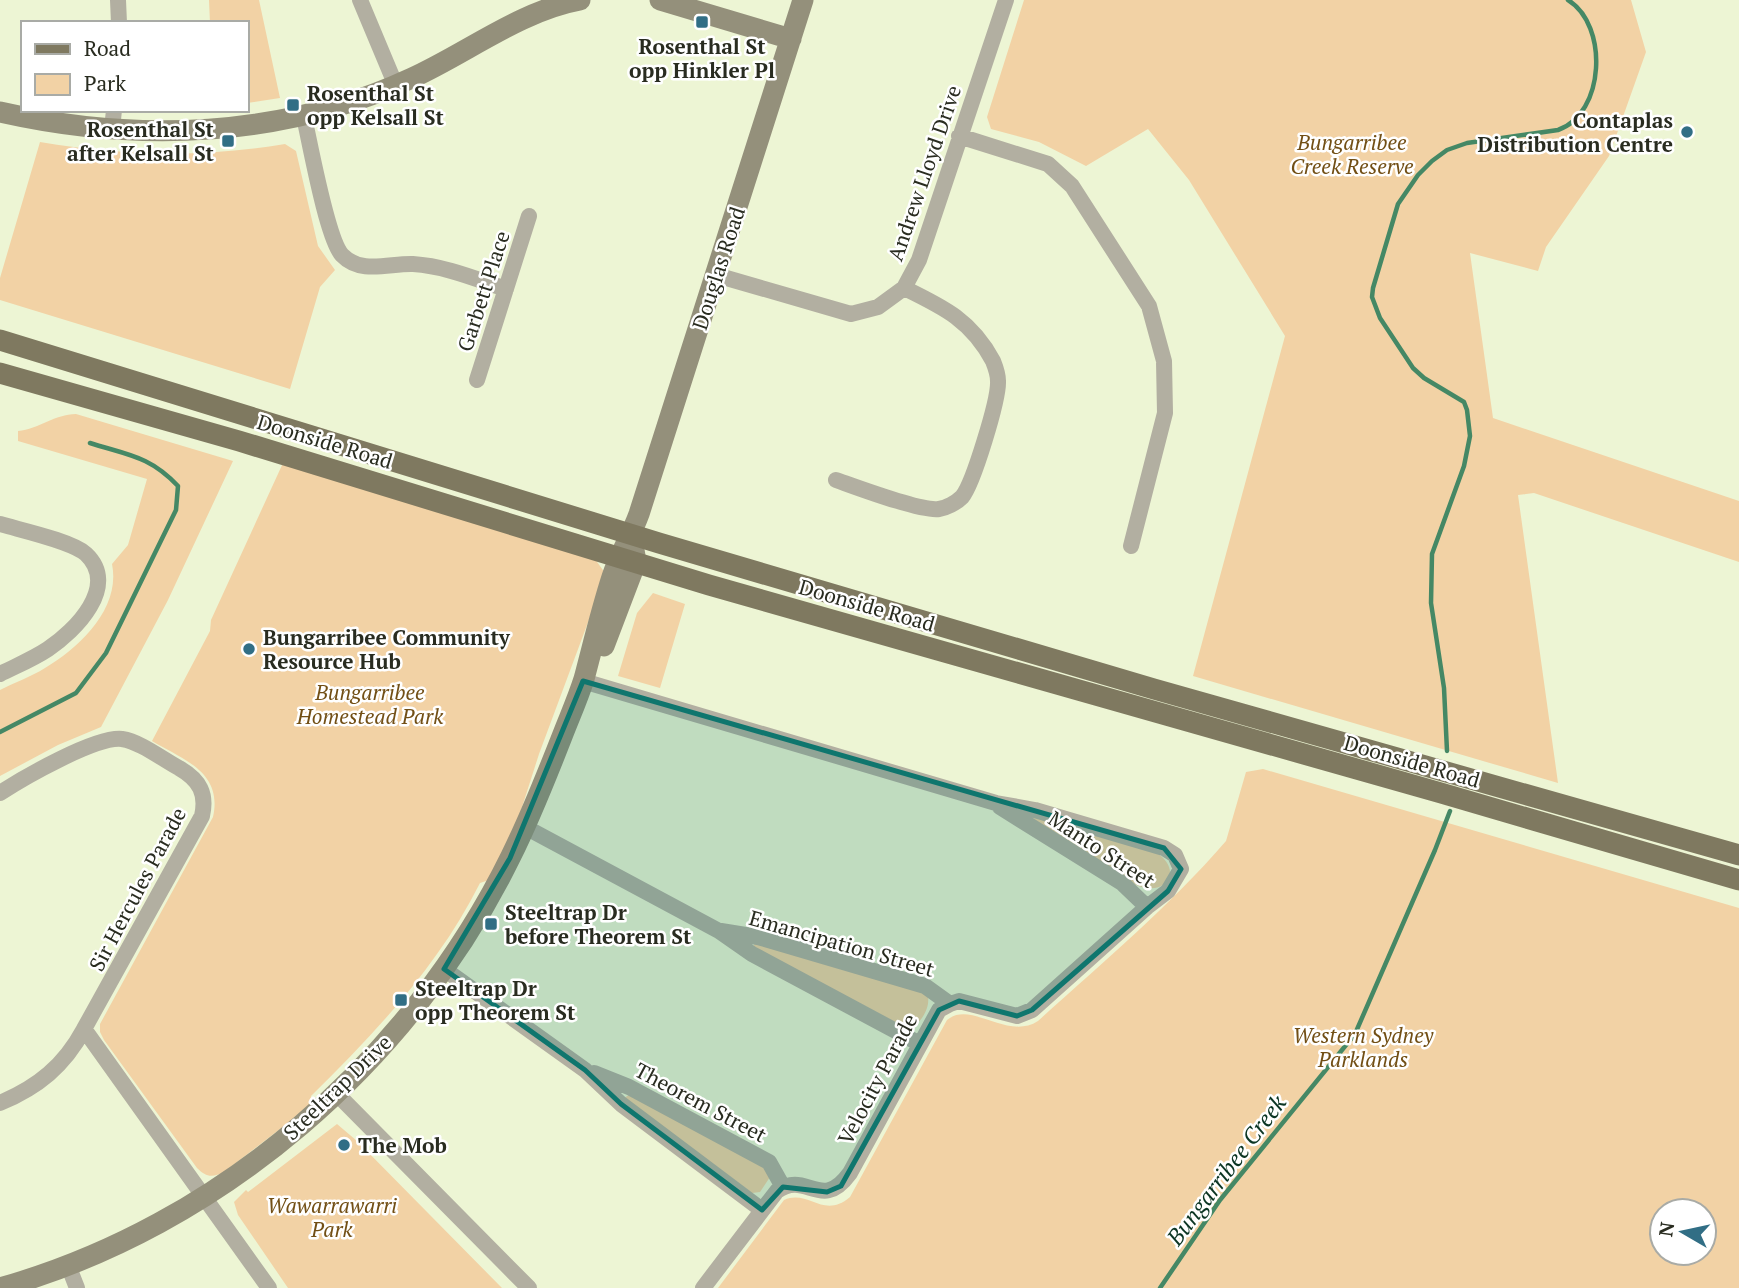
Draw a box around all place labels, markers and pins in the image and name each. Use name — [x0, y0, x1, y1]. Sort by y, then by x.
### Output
marker: Rosenthal St opp Hinkler Pl — [694, 14, 710, 30]
place label: Rosenthal St opp Hinkler Pl — [629, 32, 775, 84]
place label: Rosenthal St opp Kelsall St — [307, 79, 444, 131]
marker: Rosenthal St opp Kelsall St — [285, 97, 301, 113]
place label: Contaplas Distribution Centre — [1477, 106, 1673, 158]
place label: Rosenthal St after Kelsall St — [67, 115, 215, 167]
marker: Contaplas Distribution Centre — [1679, 124, 1695, 140]
marker: Rosenthal St after Kelsall St — [220, 133, 236, 149]
place label: Bungarribee Community Resource Hub — [263, 623, 511, 675]
marker: Bungarribee Community Resource Hub — [241, 641, 257, 657]
place label: Steeltrap Dr before Theorem St — [504, 898, 692, 950]
marker: Steeltrap Dr before Theorem St — [483, 916, 499, 932]
place label: Steeltrap Dr opp Theorem St — [415, 974, 576, 1026]
marker: Steeltrap Dr opp Theorem St — [393, 992, 409, 1008]
place label: The Mob — [358, 1131, 447, 1159]
marker: The Mob — [336, 1137, 352, 1153]

